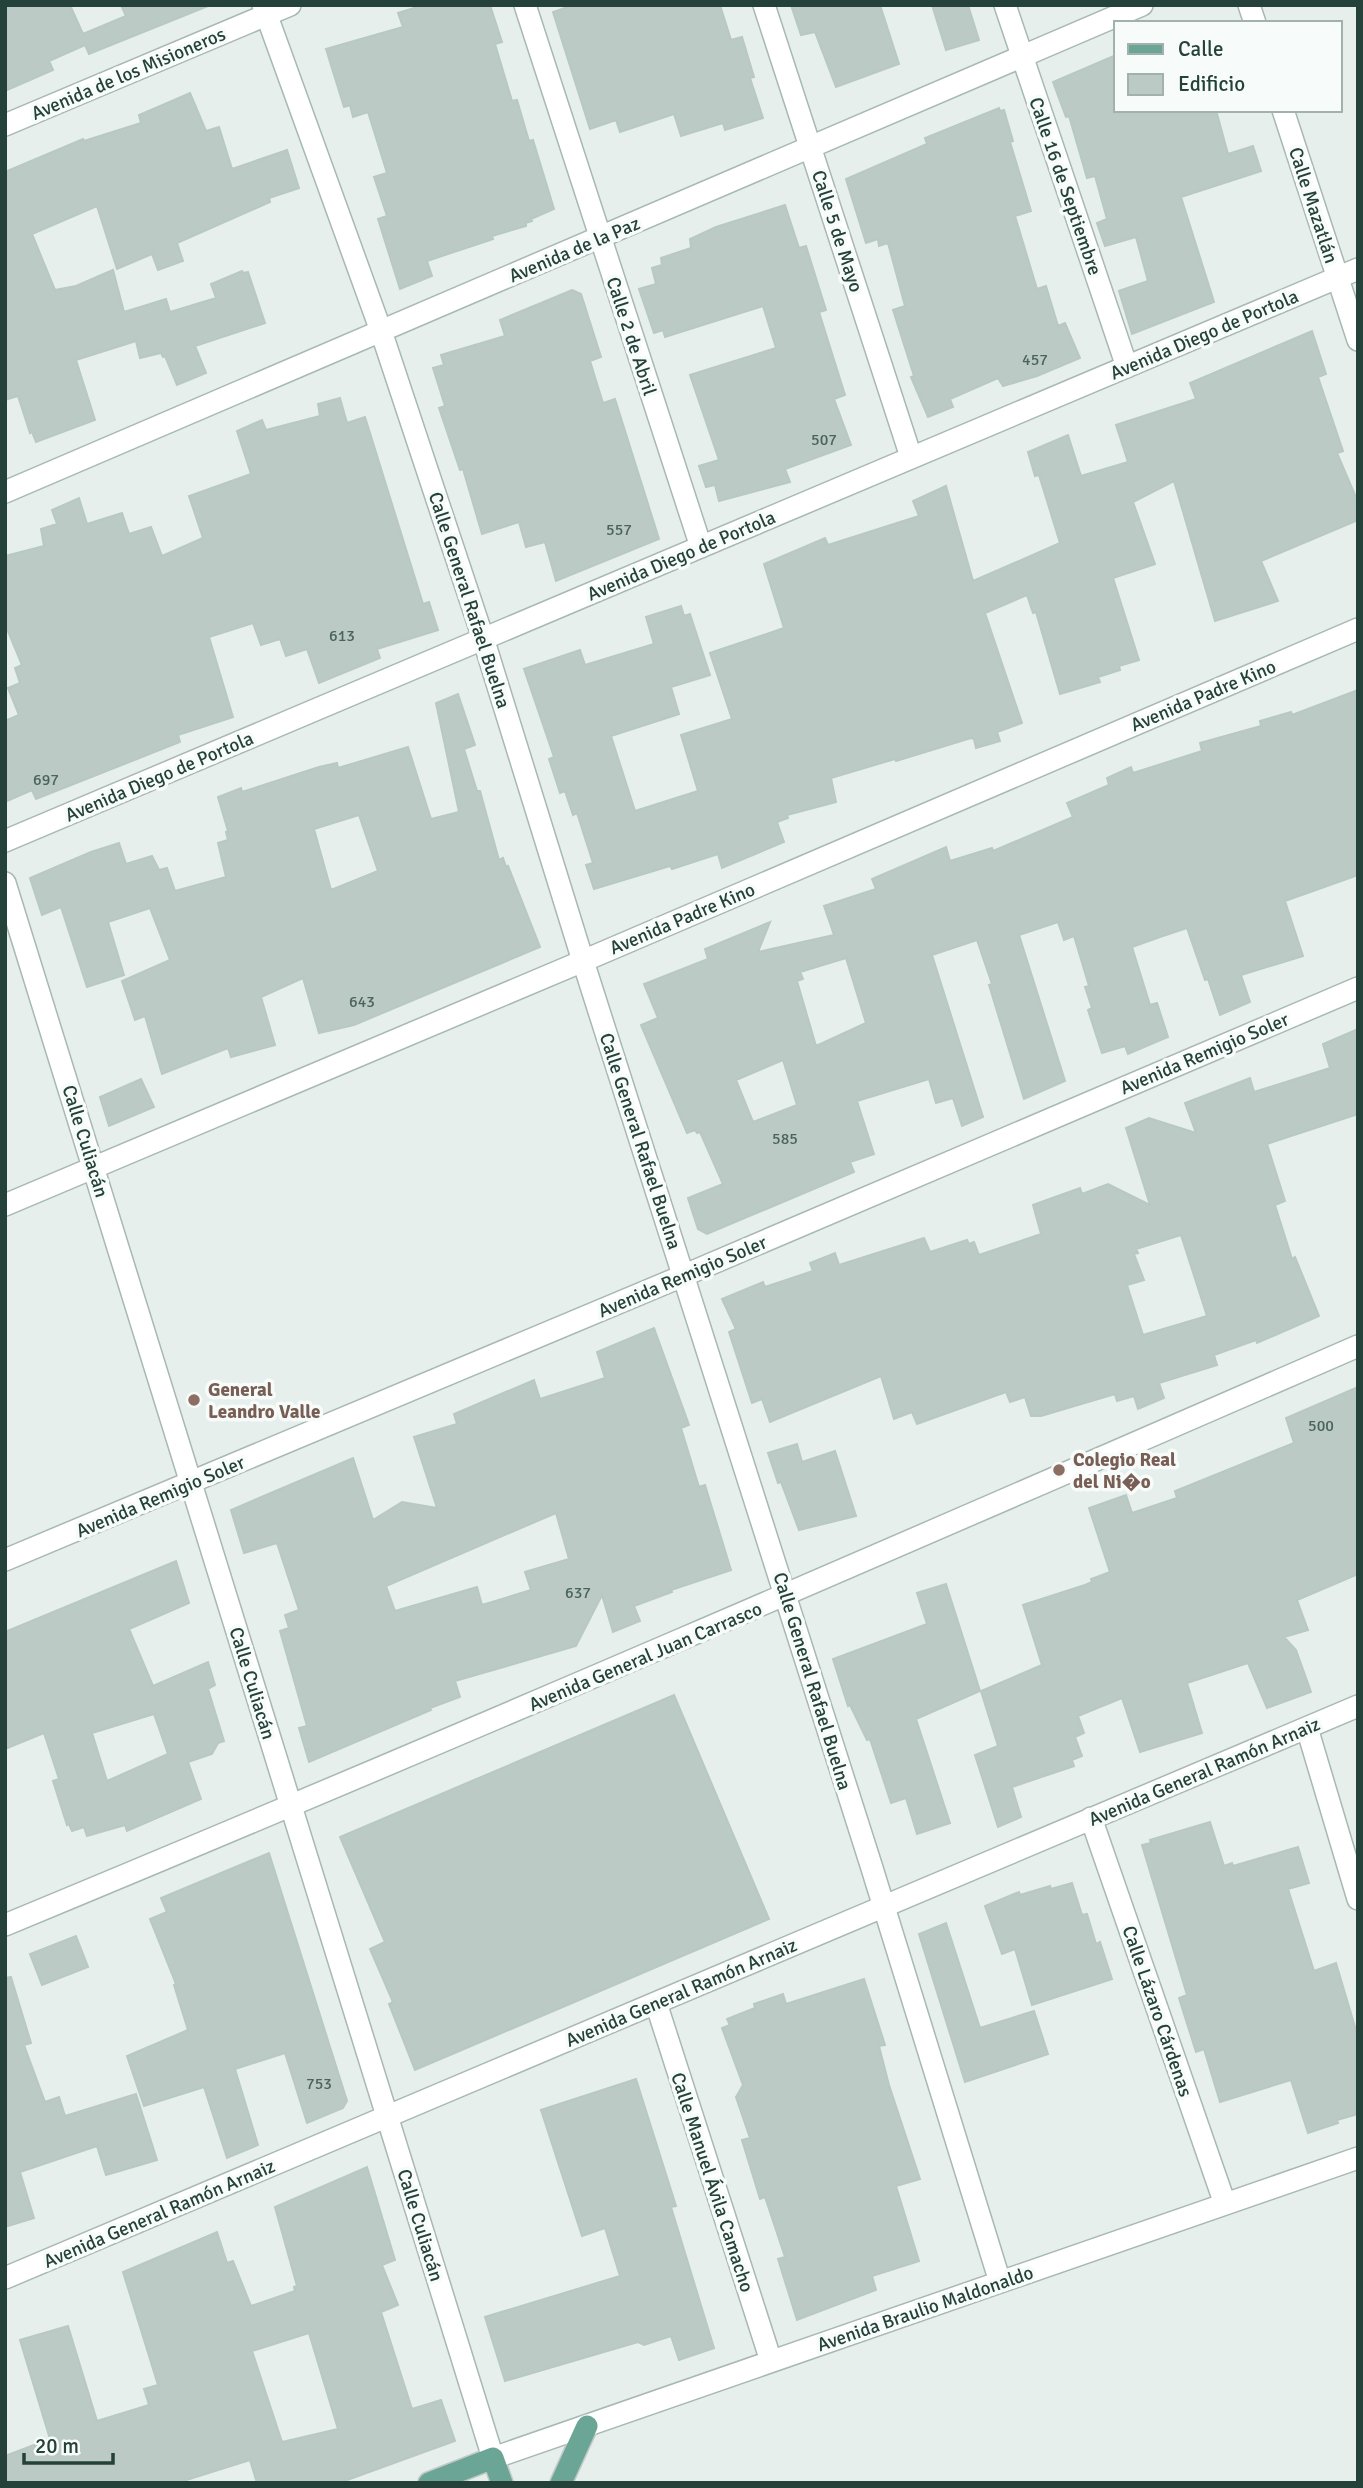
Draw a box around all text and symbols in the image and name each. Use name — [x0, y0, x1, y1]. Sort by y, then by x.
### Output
legend — [1114, 21, 1342, 112]
street label: Avenida de los Misioneros — [28, 22, 229, 126]
text: Calle — [1178, 36, 1224, 62]
text: Edificio — [1178, 71, 1245, 97]
street label: Calle 16 de Septiembre — [1023, 94, 1107, 279]
street label: Calle Mazatlán — [1283, 144, 1343, 266]
street label: Calle 5 de Mayo — [806, 167, 868, 295]
street label: Avenida de la Paz — [505, 211, 644, 288]
street label: Calle 2 de Abril — [601, 274, 662, 399]
street label: Avenida Diego de Portola — [1106, 284, 1302, 386]
house number: 457 — [1022, 350, 1048, 370]
house number: 507 — [811, 430, 837, 450]
street label: Calle General Rafael Buelna — [423, 489, 515, 712]
street label: Avenida Diego de Portola — [583, 505, 779, 607]
house number: 557 — [606, 520, 632, 540]
house number: 613 — [329, 626, 355, 646]
street label: Avenida Padre Kino — [1127, 654, 1280, 737]
street label: Avenida Diego de Portola — [61, 726, 257, 828]
house number: 697 — [33, 770, 59, 790]
street label: Avenida Padre Kino — [606, 877, 759, 960]
house number: 643 — [349, 992, 375, 1012]
street label: Avenida Remigio Soler — [1116, 1007, 1292, 1100]
street label: Calle General Rafael Buelna — [594, 1030, 686, 1253]
street label: Calle Culiacán — [57, 1082, 114, 1200]
house number: 585 — [772, 1129, 798, 1149]
street label: Avenida Remigio Soler — [594, 1230, 770, 1323]
place label: General Leandro Valle — [208, 1378, 320, 1424]
marker: General Leandro Valle — [186, 1392, 202, 1408]
house number: 500 — [1308, 1416, 1334, 1436]
place label: Colegio Real del Ni�o — [1073, 1448, 1176, 1494]
street label: Avenida Remigio Soler — [72, 1450, 248, 1543]
marker: Colegio Real del Ni�o — [1051, 1462, 1067, 1478]
street label: Calle General Rafael Buelna — [767, 1570, 857, 1793]
house number: 637 — [565, 1583, 591, 1603]
street label: Avenida General Juan Carrasco — [525, 1597, 766, 1717]
street label: Calle Culiacán — [224, 1624, 281, 1742]
street label: Avenida General Ramón Arnaiz — [1085, 1712, 1324, 1832]
street label: Calle Lázaro Cárdenas — [1117, 1923, 1198, 2100]
street label: Avenida General Ramón Arnaiz — [562, 1933, 801, 2053]
street label: Calle Manuel Ávila Camacho — [665, 2069, 759, 2295]
house number: 753 — [306, 2074, 332, 2094]
street label: Avenida General Ramón Arnaiz — [40, 2154, 279, 2274]
street label: Calle Culiacán — [392, 2166, 449, 2284]
street label: Avenida Braulio Maldonaldo — [814, 2261, 1037, 2357]
scale bar — [24, 2422, 114, 2466]
text: 20 m — [35, 2433, 79, 2459]

